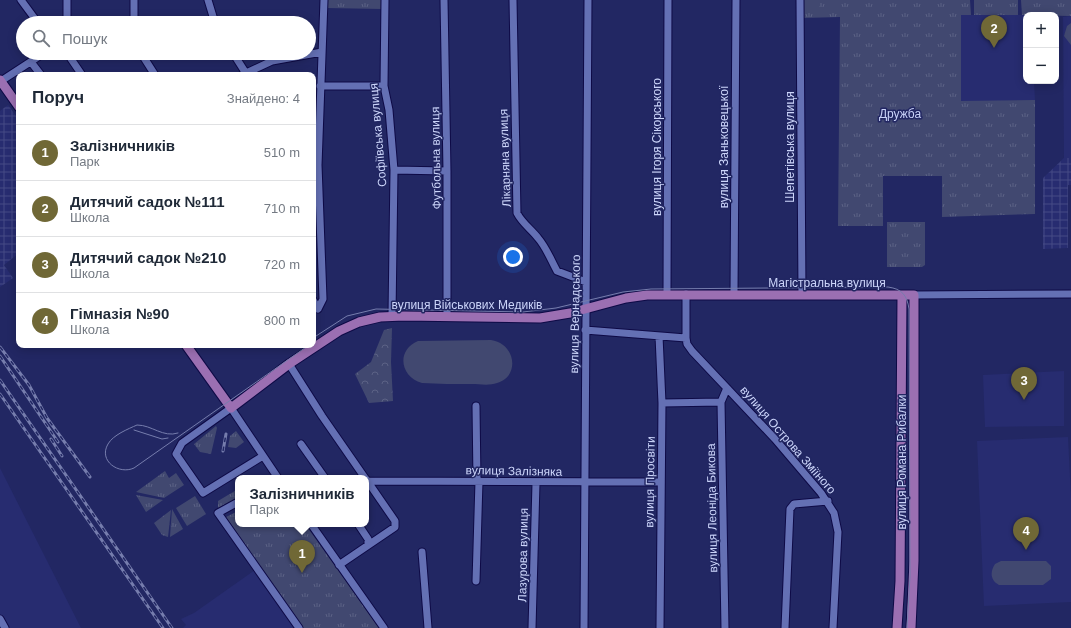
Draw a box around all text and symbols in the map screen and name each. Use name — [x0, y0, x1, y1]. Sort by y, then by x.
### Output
map controls — [1023, 12, 1059, 84]
button: + — [1023, 12, 1059, 48]
pin: 2 — [981, 15, 1007, 48]
search box — [16, 16, 316, 60]
icon: search — [30, 27, 52, 49]
text: Пошук — [62, 30, 107, 47]
button: − — [1023, 48, 1059, 84]
street label: вулиця Ігоря Сікорського — [650, 78, 664, 216]
street label: Софіївська вулиця — [366, 83, 390, 187]
street label: вулиця Заньковецької — [717, 85, 731, 208]
text: Поруч — [32, 88, 84, 107]
text: Знайдено: 4 — [227, 91, 300, 106]
street label: Шепетівська вулиця — [783, 91, 797, 203]
street label: Футбольна вулиця — [428, 107, 444, 209]
park label: Дружба — [879, 107, 921, 121]
street label: Лікарняна вулиця — [496, 109, 514, 207]
text: Залізничників — [70, 137, 175, 154]
text: 1 — [41, 145, 49, 160]
text: 510 m — [264, 145, 300, 160]
text: Парк — [70, 154, 100, 169]
text: Дитячий садок №111 — [70, 193, 225, 210]
text: 2 — [41, 201, 49, 216]
text: 710 m — [264, 201, 300, 216]
text: Школа — [70, 210, 110, 225]
your location — [503, 247, 523, 267]
text: Дитячий садок №210 — [70, 249, 226, 266]
street label: вулиця Вернадського — [567, 254, 583, 374]
text: 3 — [41, 257, 49, 272]
text: 720 m — [264, 257, 300, 272]
text: Школа — [70, 266, 110, 281]
street label: Магістральна вулиця — [768, 276, 886, 290]
street label: вулиця Військових Медиків — [392, 298, 542, 312]
text: Гімназія №90 — [70, 305, 169, 322]
text: 4 — [41, 313, 49, 328]
text: 800 m — [264, 313, 300, 328]
text: Школа — [70, 322, 110, 337]
pin: 3 — [1011, 367, 1037, 400]
street label: вулиця Острова Зміїного — [737, 383, 839, 497]
street label: вулиця Романа Рибалки — [895, 395, 909, 529]
street label: вулиця Просвіти — [642, 436, 658, 528]
street label: вулиця Леоніда Бикова — [704, 443, 720, 573]
street label: вулиця Залізняка — [466, 463, 563, 479]
popup — [235, 475, 369, 527]
text: Залізничників — [249, 485, 355, 502]
text: Парк — [249, 502, 279, 517]
street label: Лазурова вулиця — [515, 508, 531, 602]
pin: 4 — [1013, 517, 1039, 550]
pin: 1 — [289, 540, 315, 573]

